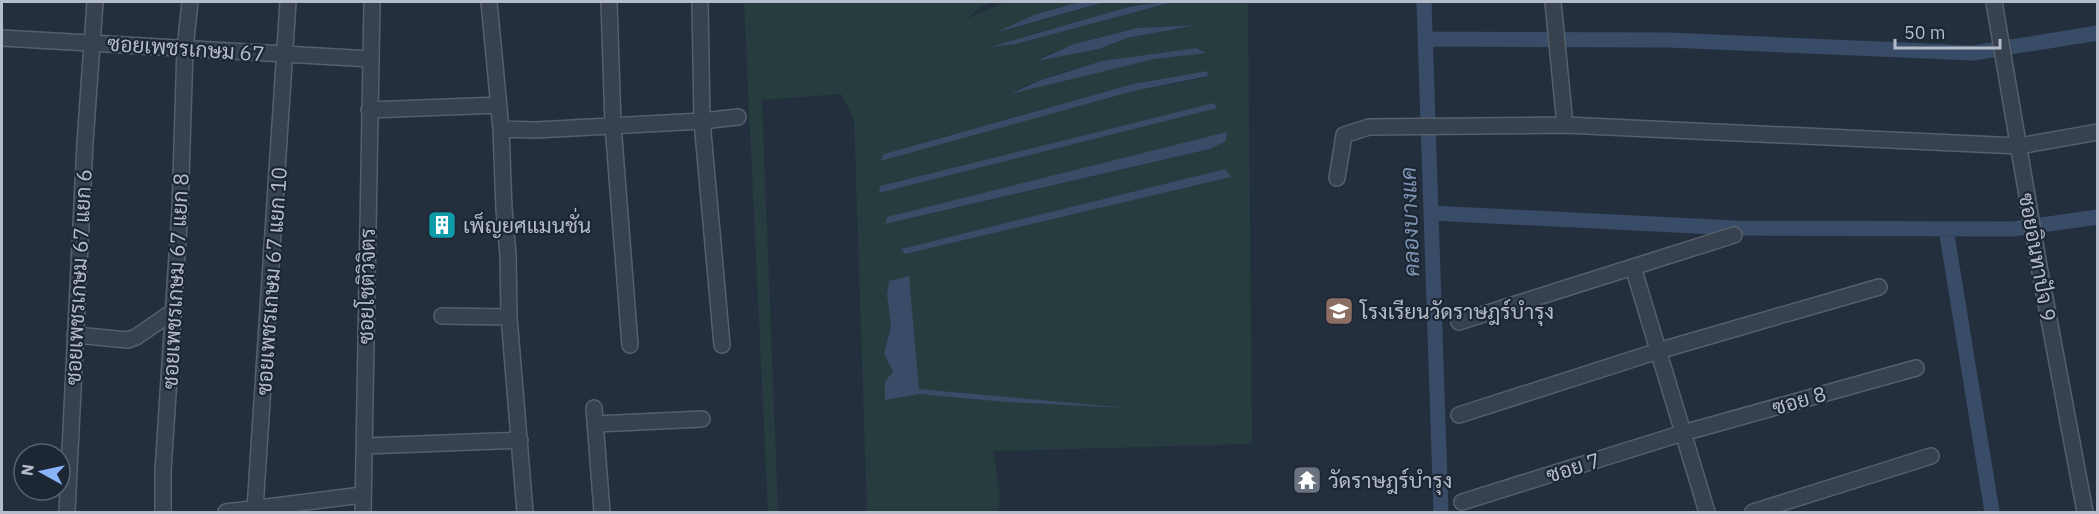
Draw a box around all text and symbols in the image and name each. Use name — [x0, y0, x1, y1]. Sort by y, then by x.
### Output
scale bar — [1895, 12, 2000, 50]
text: 50 m — [1904, 21, 1946, 44]
street label: ซอยเพชรเกษม 67 — [106, 29, 266, 67]
street label: ซอยเพชรเกษม 67 แยก 10 — [249, 166, 293, 396]
water label: คลองบางแค — [1393, 167, 1425, 277]
street label: ซอยเพชรเกษม 67 แยก 6 — [58, 168, 98, 386]
street label: ซอยเพชรเกษม 67 แยก 8 — [155, 172, 195, 390]
street label: ซอยอินทาปัจ 9 — [2013, 191, 2063, 323]
place label: เพ็ญยศแมนชั่น — [463, 207, 591, 239]
building icon: เพ็ญยศแมนชั่น — [426, 209, 458, 241]
street label: ซอยโชติวิจิตร — [351, 228, 381, 344]
school or university icon: โรงเรียนวัดราษฎร์บำรุง — [1323, 295, 1355, 327]
place label: โรงเรียนวัดราษฎร์บำรุง — [1359, 297, 1554, 326]
street label: ซอย 8 — [1769, 379, 1829, 421]
north arrow — [12, 442, 72, 502]
street label: ซอย 7 — [1543, 446, 1603, 488]
text: N — [16, 463, 38, 477]
temple icon: วัดราษฎร์บำรุง — [1291, 464, 1323, 496]
place label: วัดราษฎร์บำรุง — [1328, 466, 1452, 495]

